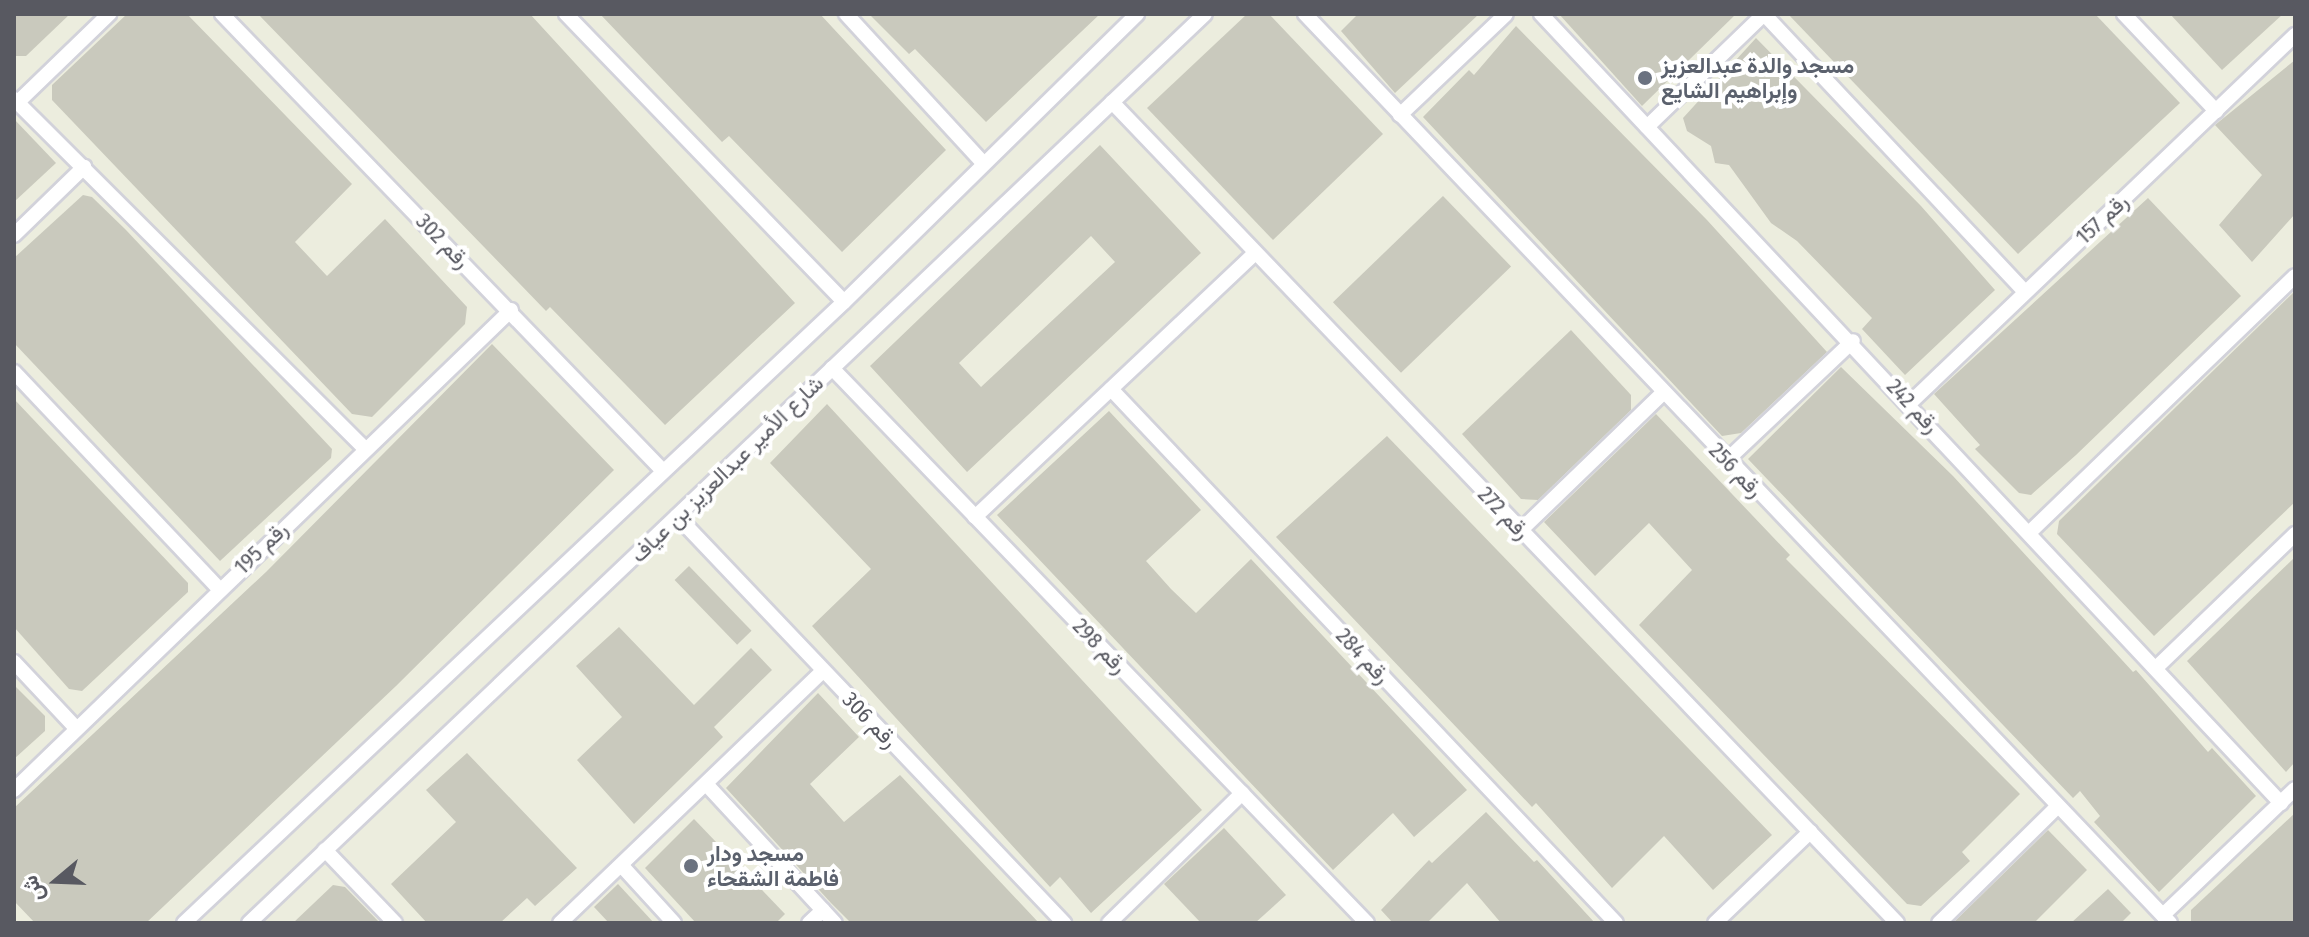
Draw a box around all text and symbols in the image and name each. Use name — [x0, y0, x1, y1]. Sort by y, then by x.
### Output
place label: مسجد والدة عبدالعزيز وإبراهيم الشايع — [1661, 52, 1854, 104]
marker: مسجد والدة عبدالعزيز وإبراهيم الشايع — [1636, 69, 1654, 87]
street label: رقم 157 — [2070, 188, 2134, 250]
street label: رقم 302 — [411, 208, 475, 274]
street label: شارع الأمير عبدالعزيز بن عياف — [625, 370, 829, 568]
street label: رقم 242 — [1881, 373, 1945, 439]
street label: رقم 256 — [1704, 437, 1768, 503]
street label: رقم 272 — [1473, 481, 1535, 545]
street label: رقم 195 — [229, 516, 293, 580]
street label: رقم 298 — [1067, 613, 1133, 679]
street label: رقم 284 — [1331, 623, 1395, 689]
street label: رقم 306 — [837, 687, 903, 753]
place label: مسجد ودار فاطمة الشقحاء — [707, 840, 839, 892]
north arrow — [16, 841, 96, 921]
marker: مسجد ودار فاطمة الشقحاء — [682, 857, 700, 875]
text: ش — [16, 872, 50, 906]

